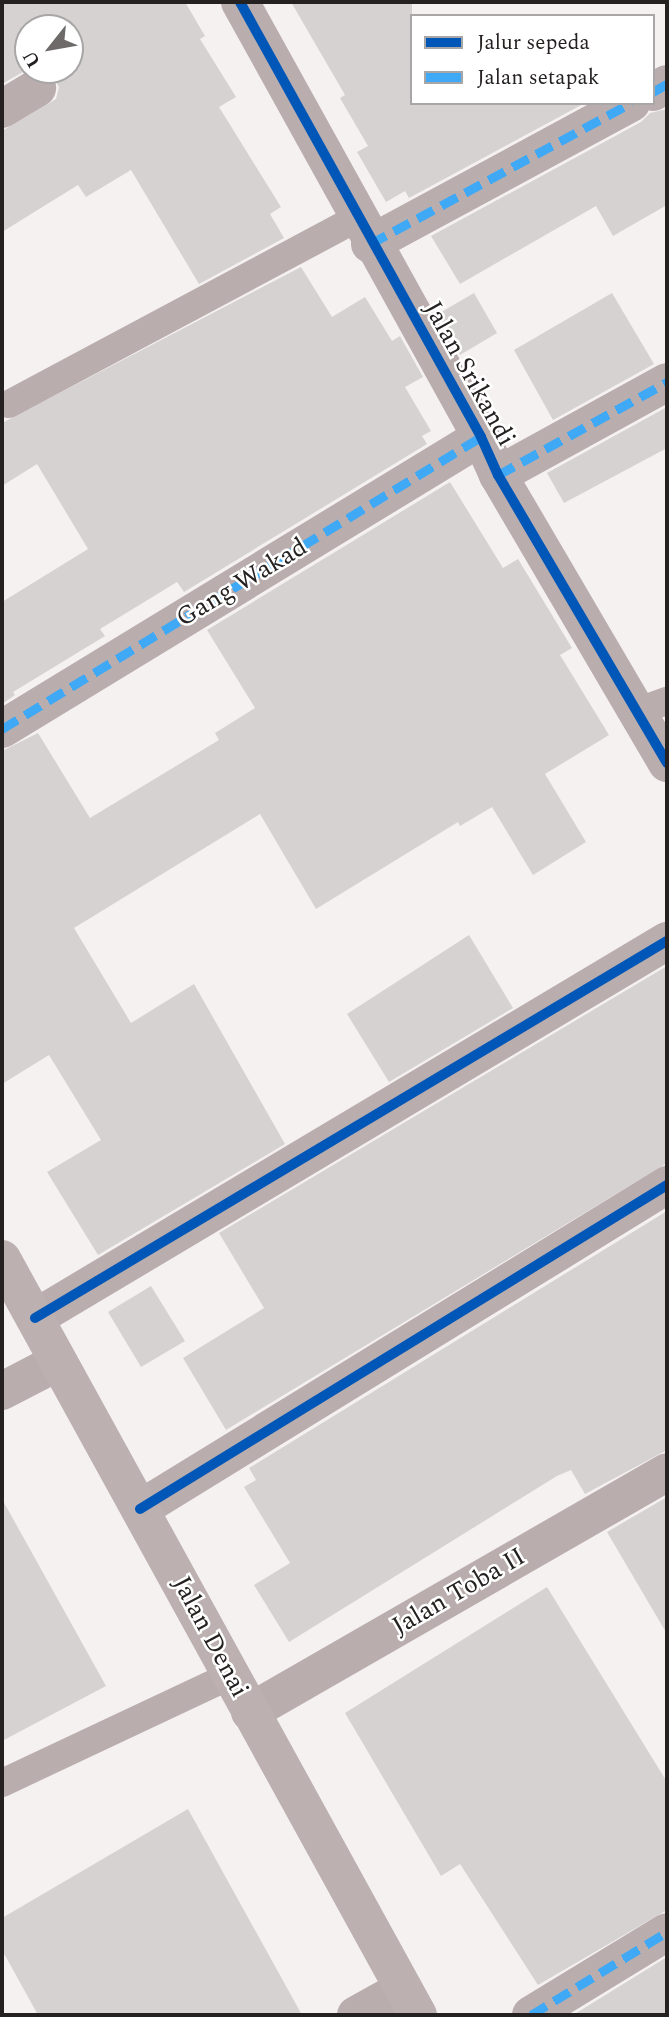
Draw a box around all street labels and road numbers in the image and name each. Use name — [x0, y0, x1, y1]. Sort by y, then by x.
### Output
street label: Jalan Srikandi — [416, 296, 522, 452]
street label: Gang Wakad — [171, 532, 313, 634]
street label: Jalan Toba II — [387, 1541, 531, 1643]
street label: Jalan Denai — [165, 1571, 255, 1703]

